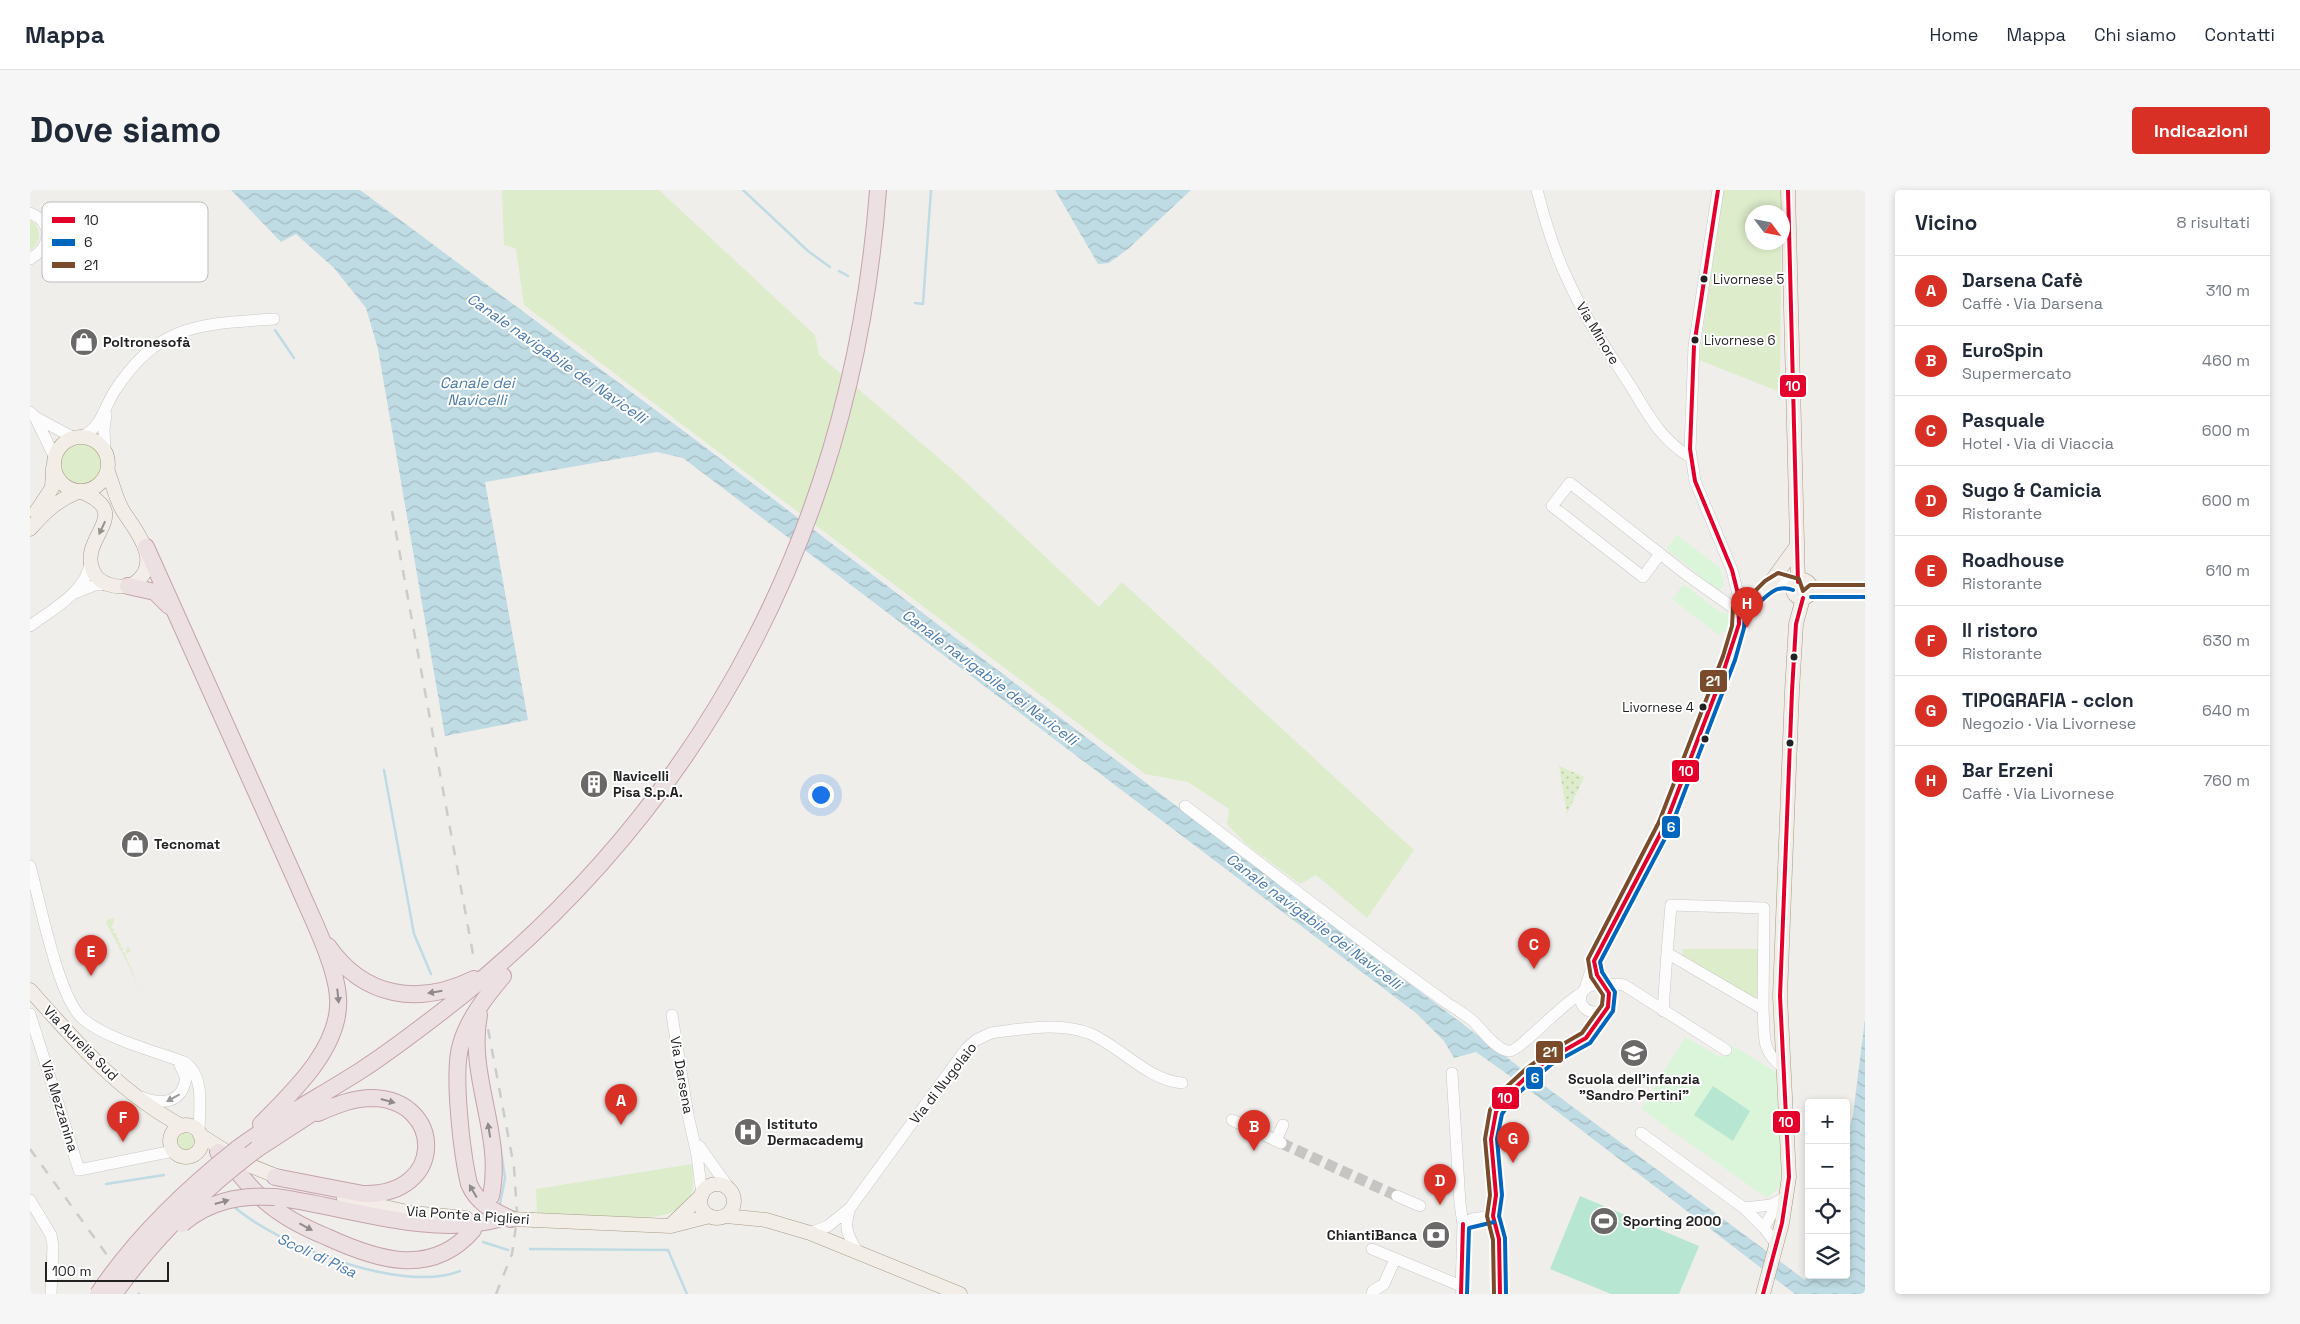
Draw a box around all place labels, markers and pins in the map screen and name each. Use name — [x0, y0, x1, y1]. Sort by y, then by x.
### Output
place label: Livornese 5 — [1713, 271, 1785, 288]
marker: Livornese 5 — [1699, 274, 1709, 284]
shop icon: Poltronesofà — [69, 327, 99, 357]
place label: Livornese 6 — [1704, 332, 1776, 349]
place label: Poltronesofà — [103, 333, 190, 351]
marker: Livornese 6 — [1690, 335, 1700, 345]
pin: H — [1731, 587, 1763, 628]
unlabelled marker — [1789, 652, 1799, 662]
place label: Livornese 4 — [1622, 699, 1694, 716]
marker: Livornese 4 — [1698, 702, 1708, 712]
unlabelled marker — [1700, 734, 1710, 744]
unlabelled marker — [1785, 738, 1795, 748]
place label: Navicelli Pisa S.p.A. — [613, 767, 683, 801]
building icon: Navicelli Pisa S.p.A. — [579, 769, 609, 799]
shop icon: Tecnomat — [120, 829, 150, 859]
place label: Tecnomat — [154, 835, 220, 853]
pin: C — [1518, 928, 1550, 969]
pin: E — [75, 935, 107, 976]
school or university icon: Scuola dell'infanzia "Sandro Pertini" — [1619, 1038, 1649, 1068]
place label: Scuola dell'infanzia "Sandro Pertini" — [1568, 1070, 1700, 1104]
pin: A — [605, 1084, 637, 1125]
pin: F — [107, 1101, 139, 1142]
pin: B — [1238, 1110, 1270, 1151]
place label: Istituto Dermacademy — [767, 1115, 864, 1149]
hospital icon: Istituto Dermacademy — [733, 1117, 763, 1147]
pin: G — [1497, 1122, 1529, 1163]
pin: D — [1424, 1164, 1456, 1205]
sports icon: Sporting 2000 — [1589, 1206, 1619, 1236]
place label: Sporting 2000 — [1623, 1212, 1721, 1230]
bank icon: ChiantiBanca — [1421, 1220, 1451, 1250]
place label: ChiantiBanca — [1327, 1226, 1417, 1244]

